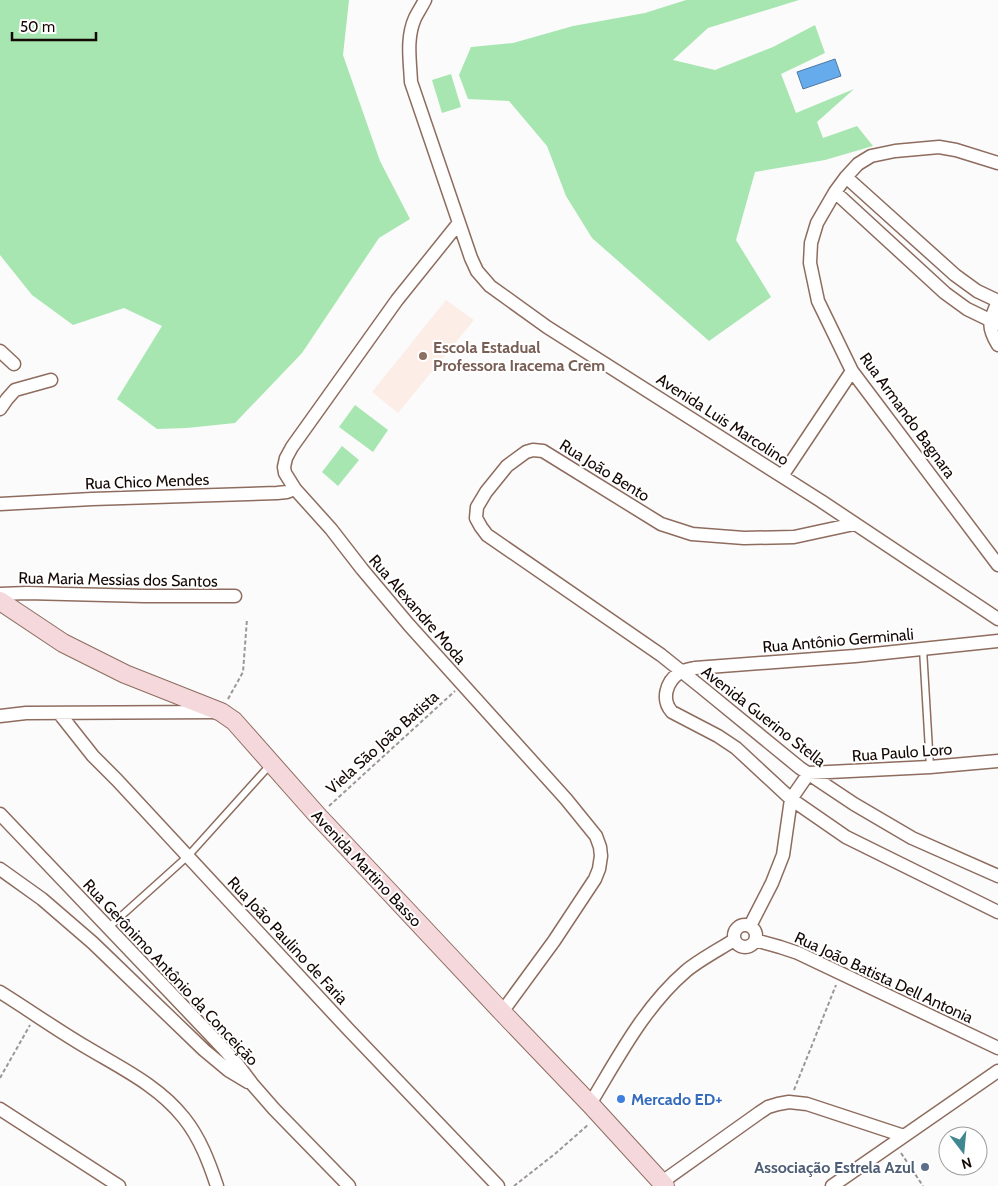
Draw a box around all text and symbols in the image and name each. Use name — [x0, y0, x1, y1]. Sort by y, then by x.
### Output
scale bar — [12, 10, 96, 42]
text: 50 m — [20, 18, 55, 36]
place label: Escola Estadual Professora Iracema Crem — [433, 338, 605, 375]
street label: Rua Armando Bagnara — [856, 349, 960, 482]
marker: Escola Estadual Professora Iracema Crem — [417, 350, 429, 362]
street label: Avenida Luis Marcolino — [653, 370, 793, 469]
street label: Rua João Bento — [556, 435, 653, 506]
street label: Rua Chico Mendes — [85, 470, 210, 493]
street label: Rua Alexandre Moda — [365, 551, 470, 668]
street label: Rua Maria Messias dos Santos — [18, 568, 218, 591]
street label: Rua Antônio Germinali — [762, 624, 914, 657]
street label: Avenida Guerino Stella — [698, 662, 830, 771]
street label: Viela São João Batista — [322, 687, 443, 798]
street label: Rua Paulo Loro — [851, 740, 953, 765]
street label: Avenida Martino Basso — [308, 806, 426, 931]
street label: Rua João Paulino de Faria — [224, 873, 352, 1008]
street label: Rua Gerônimo Antônio da Conceição — [79, 875, 262, 1070]
street label: Rua João Batista Dell Antonia — [792, 928, 976, 1027]
place label: Mercado ED+ — [631, 1090, 722, 1109]
marker: Mercado ED+ — [615, 1093, 627, 1105]
north arrow — [938, 1126, 988, 1176]
text: N — [959, 1153, 974, 1174]
place label: Associação Estrela Azul — [754, 1158, 915, 1177]
marker: Associação Estrela Azul — [919, 1161, 931, 1173]

